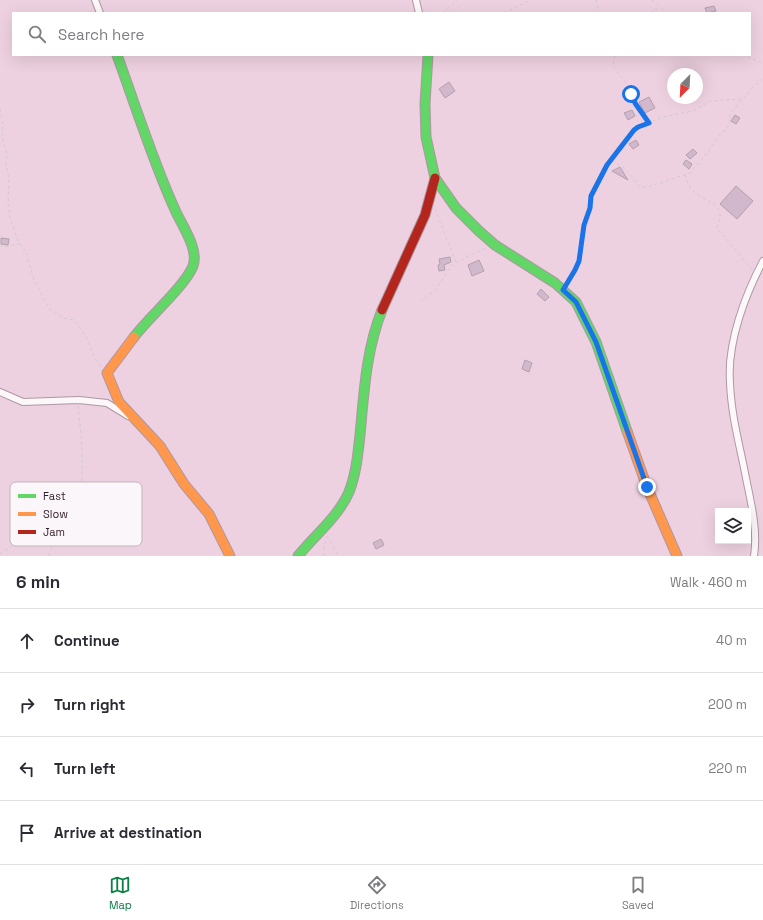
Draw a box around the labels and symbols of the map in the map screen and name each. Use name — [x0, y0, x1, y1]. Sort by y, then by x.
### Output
north arrow — [667, 68, 703, 104]
route start — [622, 85, 640, 103]
route end — [638, 478, 656, 496]
legend — [10, 482, 142, 546]
text: Fast — [43, 489, 66, 503]
text: Slow — [43, 507, 68, 521]
text: Jam — [43, 525, 65, 539]

